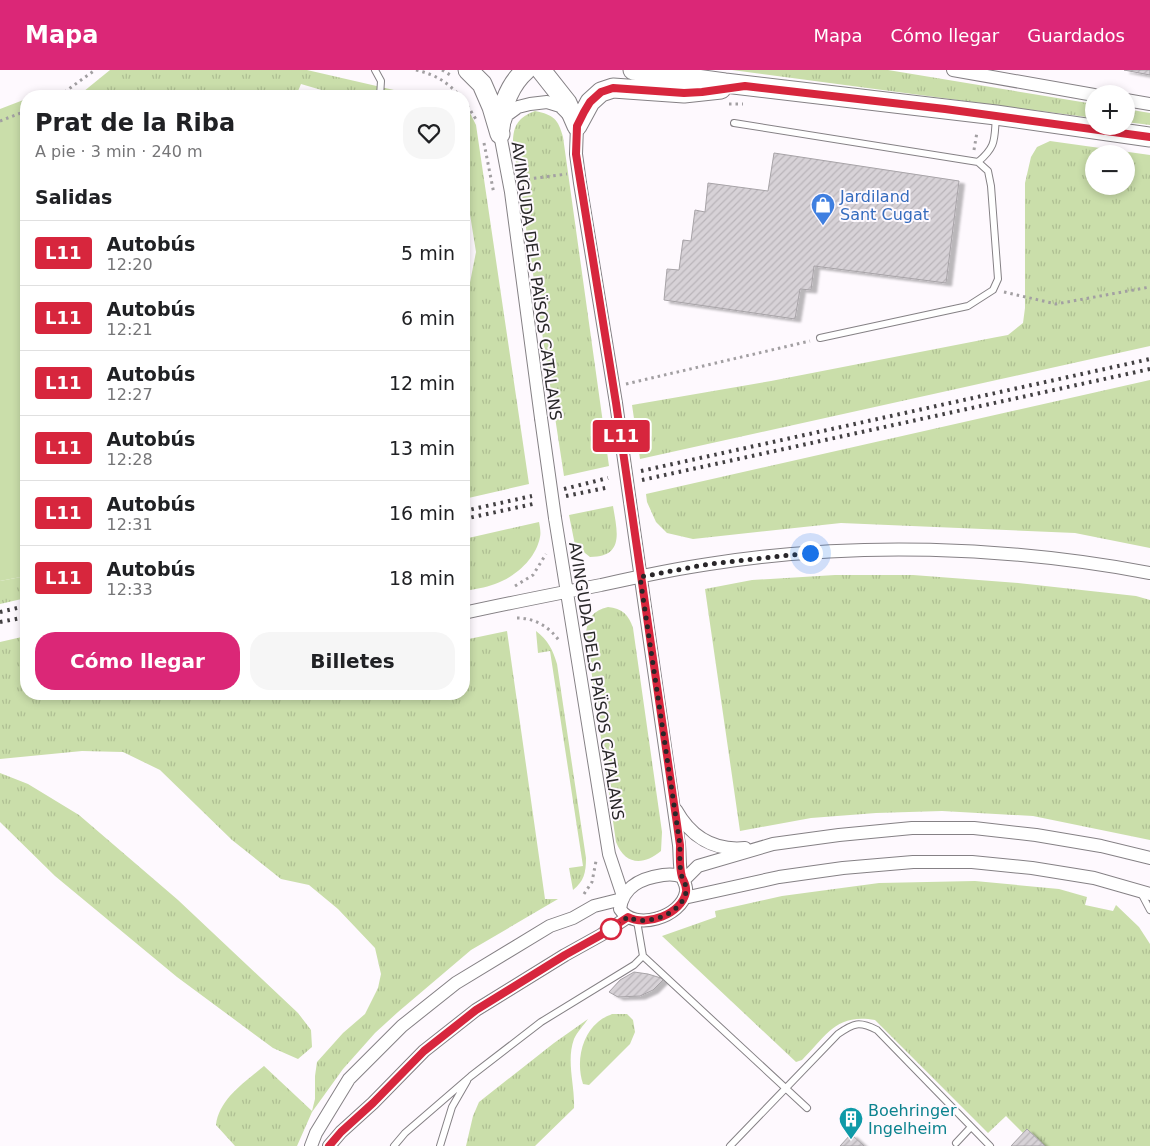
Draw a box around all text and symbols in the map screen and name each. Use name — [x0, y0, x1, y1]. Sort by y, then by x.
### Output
text: Mapa — [25, 21, 98, 49]
text: Mapa — [813, 25, 862, 46]
text: Cómo llegar — [890, 25, 999, 46]
text: Guardados — [1027, 25, 1125, 46]
map controls — [1085, 85, 1135, 195]
button: + — [1085, 85, 1135, 135]
button: heart — [403, 107, 455, 159]
text: Prat de la Riba — [35, 109, 235, 137]
street label: AVINGUDA DELS PAÏSOS CATALANS — [508, 140, 565, 422]
text: A pie · 3 min · 240 m — [35, 142, 203, 161]
button: − — [1085, 145, 1135, 195]
text: Salidas — [35, 186, 112, 208]
place label: Jardiland Sant Cugat — [839, 187, 929, 224]
shop icon: Jardiland Sant Cugat — [810, 192, 836, 226]
text: Autobús — [107, 233, 195, 255]
text: L11 — [45, 242, 82, 263]
text: 5 min — [401, 242, 455, 264]
text: 12:20 — [107, 255, 153, 274]
text: Autobús — [107, 298, 195, 320]
text: L11 — [45, 307, 82, 328]
text: 6 min — [401, 307, 455, 329]
text: 12:21 — [107, 320, 153, 339]
text: Autobús — [107, 363, 195, 385]
text: L11 — [45, 372, 82, 393]
text: 12 min — [389, 372, 455, 394]
text: 12:27 — [107, 385, 153, 404]
line badge: L11 — [592, 420, 650, 452]
text: L11 — [603, 425, 639, 446]
text: Autobús — [107, 428, 195, 450]
text: L11 — [45, 437, 82, 458]
text: 13 min — [389, 437, 455, 459]
text: 12:28 — [107, 450, 153, 469]
text: Autobús — [107, 493, 195, 515]
text: L11 — [45, 502, 82, 523]
text: 16 min — [389, 502, 455, 524]
text: 12:31 — [107, 515, 153, 534]
street label: AVINGUDA DELS PAÏSOS CATALANS — [565, 541, 628, 821]
your location — [798, 541, 823, 566]
text: Autobús — [107, 558, 195, 580]
text: L11 — [45, 567, 82, 588]
text: 18 min — [389, 567, 455, 589]
text: 12:33 — [107, 580, 153, 599]
button: Cómo llegar — [35, 632, 240, 690]
button: Billetes — [250, 632, 455, 690]
unlabelled marker — [600, 918, 622, 940]
place label: Boehringer Ingelheim — [868, 1101, 957, 1138]
building icon: Boehringer Ingelheim — [838, 1106, 864, 1140]

